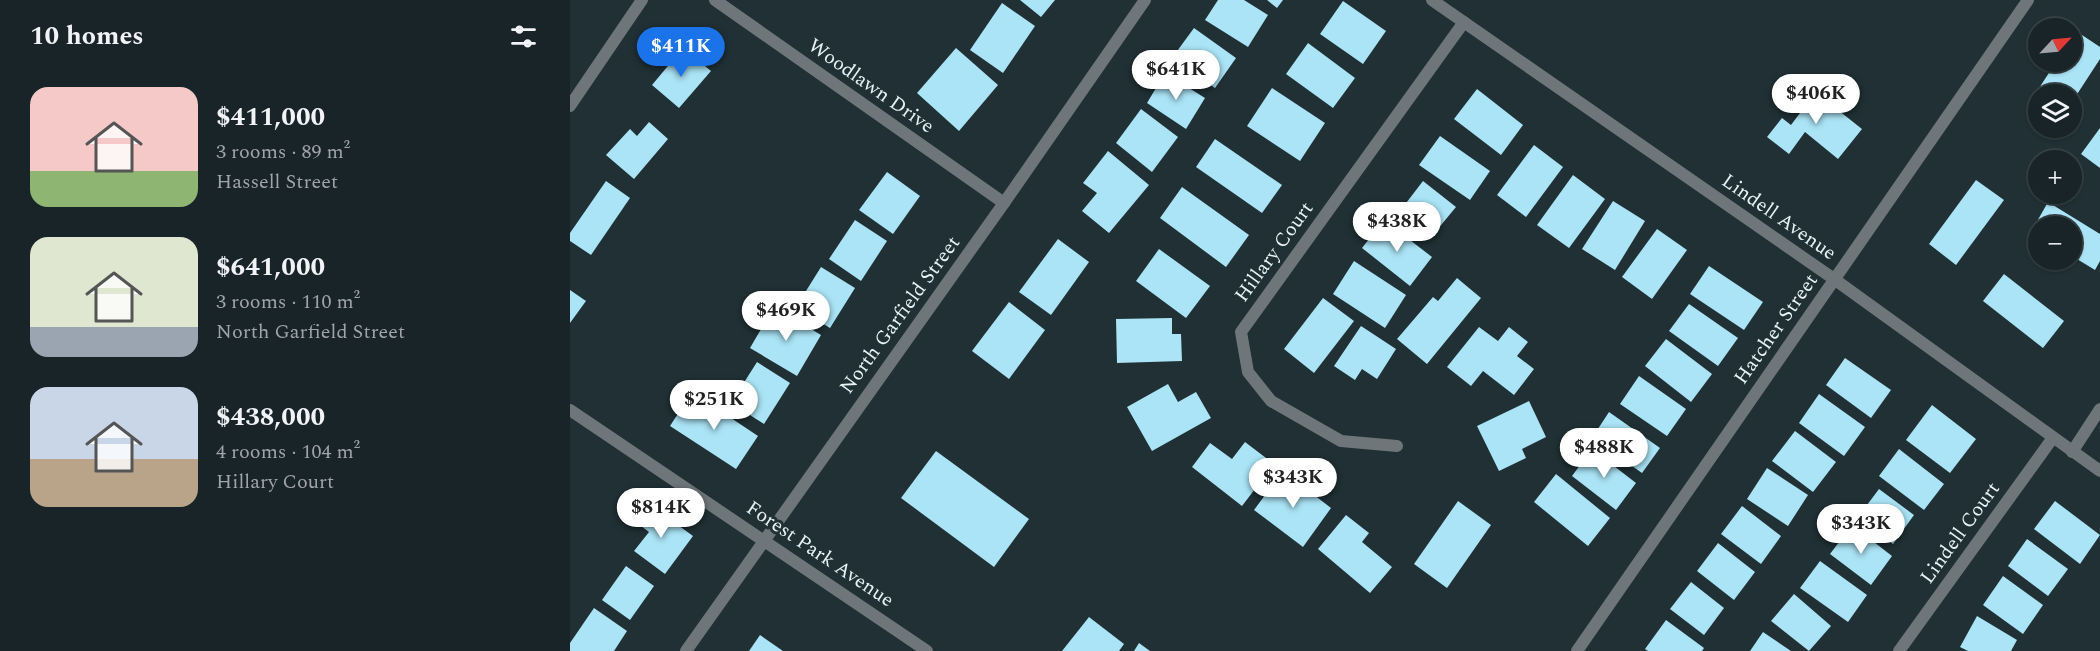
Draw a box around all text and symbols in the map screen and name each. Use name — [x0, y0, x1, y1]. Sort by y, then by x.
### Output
text: 10 homes — [30, 16, 144, 56]
north arrow — [2028, 18, 2082, 72]
map controls — [2028, 18, 2082, 270]
icon: filters — [507, 20, 540, 53]
pin: $411K — [639, 27, 723, 78]
text: $411K — [651, 31, 711, 61]
street label: Woodlawn Drive — [802, 31, 940, 141]
pin: $641K — [1134, 50, 1218, 101]
text: $641K — [1146, 54, 1206, 84]
pin: $406K — [1774, 74, 1858, 125]
text: $406K — [1786, 78, 1846, 108]
button: layers — [2028, 84, 2082, 138]
text: $411,000 — [216, 97, 325, 137]
icon: home — [78, 111, 150, 183]
text: 3 rooms · 89 m² — [216, 137, 350, 167]
button: + — [2028, 150, 2082, 204]
street label: Lindell Avenue — [1715, 166, 1843, 268]
text: Hassell Street — [216, 167, 338, 197]
street label: Hillary Court — [1227, 195, 1321, 309]
pin: $438K — [1355, 202, 1439, 253]
text: $438K — [1367, 206, 1427, 236]
button: − — [2028, 216, 2082, 270]
street label: North Garfield Street — [832, 230, 968, 400]
text: $641,000 — [216, 247, 325, 287]
icon: home — [78, 261, 150, 333]
street label: Hatcher Street — [1727, 267, 1825, 391]
text: 3 rooms · 110 m² — [216, 287, 360, 317]
pin: $469K — [744, 291, 828, 342]
text: $469K — [756, 295, 816, 325]
text: North Garfield Street — [216, 317, 405, 347]
pin: $251K — [672, 380, 756, 431]
text: $251K — [684, 384, 744, 414]
text: $438,000 — [216, 397, 325, 437]
icon: home — [78, 411, 150, 483]
pin: $488K — [1562, 428, 1646, 479]
text: $488K — [1574, 432, 1634, 462]
text: 4 rooms · 104 m² — [216, 437, 360, 467]
pin: $343K — [1251, 458, 1335, 509]
text: $343K — [1263, 462, 1323, 492]
text: Hillary Court — [216, 467, 334, 497]
street label: Lindell Court — [1913, 476, 2007, 590]
pin: $814K — [619, 488, 703, 539]
text: $814K — [631, 492, 691, 522]
street label: Forest Park Avenue — [740, 493, 900, 615]
pin: $343K — [1819, 504, 1903, 555]
text: $343K — [1831, 508, 1891, 538]

